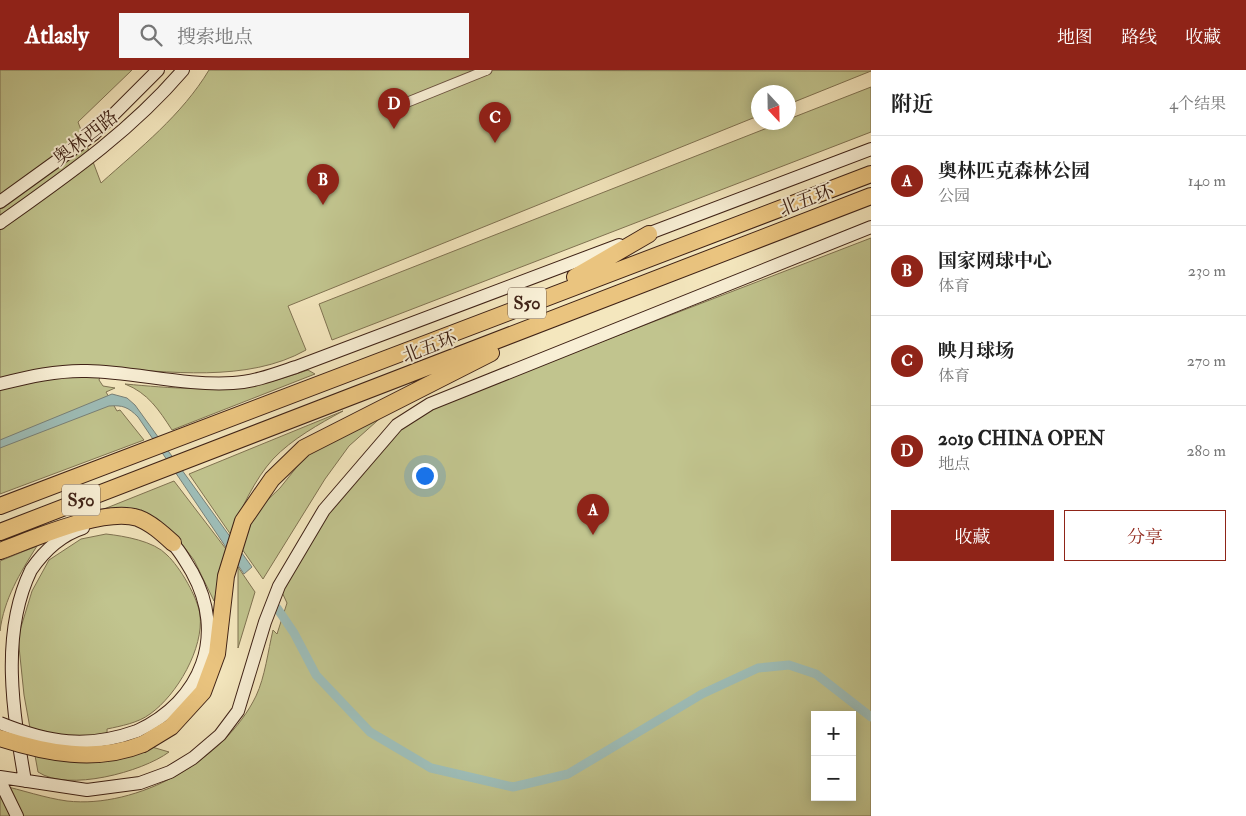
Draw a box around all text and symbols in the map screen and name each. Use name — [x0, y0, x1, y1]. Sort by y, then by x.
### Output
search box — [119, 13, 469, 58]
text: Atlasly — [25, 20, 89, 51]
icon: search — [137, 21, 165, 49]
text: 搜索地点 — [177, 25, 253, 49]
text: 地图 — [1057, 26, 1093, 49]
text: 路线 — [1121, 26, 1157, 49]
text: 收藏 — [1185, 26, 1221, 49]
north arrow — [751, 85, 796, 130]
pin: D — [378, 88, 410, 129]
text: 附近 — [891, 91, 933, 118]
text: 4个结果 — [1169, 94, 1226, 114]
pin: C — [479, 102, 511, 143]
street label: 奥林西路 — [48, 105, 123, 171]
text: 奥林匹克森林公园 — [938, 159, 1090, 183]
pin: B — [307, 164, 339, 205]
text: A — [902, 171, 912, 191]
text: 140 m — [1188, 171, 1226, 191]
street label: 北五环 — [775, 179, 837, 221]
text: 公园 — [938, 186, 970, 206]
text: 国家网球中心 — [938, 249, 1052, 273]
text: B — [902, 261, 912, 281]
text: 230 m — [1188, 261, 1226, 281]
text: 体育 — [938, 276, 970, 296]
road number: S50 — [508, 288, 546, 318]
street label: 北五环 — [398, 326, 460, 368]
text: 映月球场 — [938, 339, 1014, 363]
text: C — [901, 351, 913, 371]
text: 270 m — [1187, 351, 1226, 371]
text: 体育 — [938, 366, 970, 386]
text: 2019 CHINA OPEN — [938, 427, 1105, 451]
text: D — [900, 441, 914, 461]
text: 280 m — [1186, 441, 1226, 461]
text: 地点 — [938, 454, 970, 474]
your location — [412, 463, 438, 489]
road number: S50 — [62, 484, 100, 516]
pin: A — [577, 494, 609, 535]
button: 收藏 — [891, 510, 1054, 561]
button: 分享 — [1064, 510, 1226, 561]
map controls — [811, 711, 856, 801]
button: + — [811, 711, 856, 756]
button: − — [811, 756, 856, 801]

